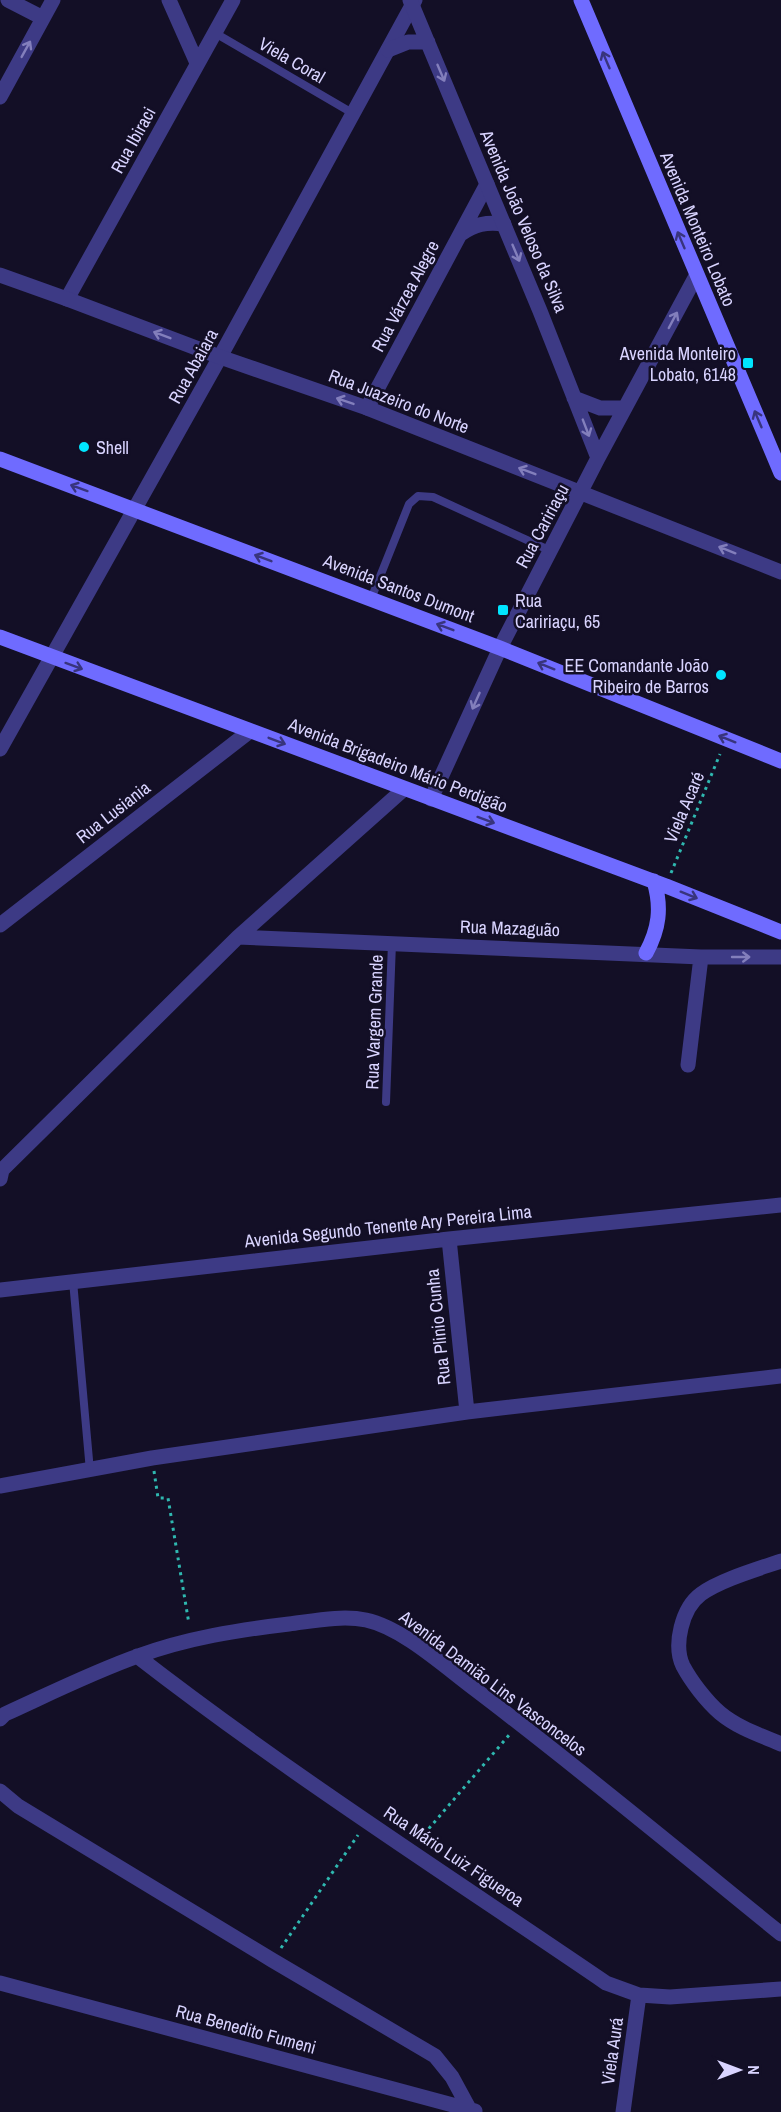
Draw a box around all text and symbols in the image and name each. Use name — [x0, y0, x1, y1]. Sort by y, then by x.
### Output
street label: Viela Coral — [254, 31, 330, 89]
one-way arrow — [21, 40, 33, 57]
one-way arrow — [600, 51, 611, 70]
one-way arrow — [436, 64, 447, 82]
street label: Rua Ibiraci — [105, 102, 161, 178]
street label: Avenida João Veloso da Silva — [474, 125, 574, 316]
street label: Avenida Monteiro Lobato — [654, 147, 742, 310]
one-way arrow — [675, 231, 686, 250]
street label: Rua Várzea Alegre — [365, 236, 445, 356]
one-way arrow — [511, 244, 522, 262]
one-way arrow — [667, 312, 679, 329]
street label: Rua Abaiara — [162, 324, 224, 408]
one-way arrow — [153, 329, 172, 340]
place label: Avenida Monteiro Lobato, 6148 — [619, 341, 736, 387]
marker: Avenida Monteiro Lobato, 6148 — [741, 356, 755, 370]
street label: Rua Juazeiro do Norte — [325, 363, 473, 439]
one-way arrow — [336, 394, 355, 405]
one-way arrow — [752, 411, 763, 429]
one-way arrow — [581, 418, 592, 437]
place label: Shell — [96, 435, 129, 460]
marker: Shell — [77, 440, 91, 454]
one-way arrow — [519, 464, 537, 475]
street label: Rua Caririaçu — [509, 480, 575, 572]
one-way arrow — [71, 482, 89, 493]
one-way arrow — [718, 544, 736, 555]
street label: Avenida Santos Dumont — [319, 547, 478, 628]
one-way arrow — [254, 551, 273, 562]
place label: Rua Caririaçu, 65 — [515, 588, 600, 634]
marker: Rua Caririaçu, 65 — [496, 603, 510, 617]
one-way arrow — [437, 621, 455, 632]
place label: EE Comandante João Ribeiro de Barros — [565, 653, 709, 699]
one-way arrow — [537, 660, 556, 671]
one-way arrow — [64, 661, 83, 672]
marker: EE Comandante João Ribeiro de Barros — [714, 668, 728, 682]
one-way arrow — [470, 692, 481, 710]
street label: Avenida Brigadeiro Mário Perdigão — [284, 711, 511, 818]
one-way arrow — [718, 733, 737, 744]
one-way arrow — [267, 736, 285, 747]
street label: Viela Acaré — [658, 767, 710, 847]
street label: Rua Lusiania — [71, 775, 155, 849]
one-way arrow — [476, 815, 495, 826]
one-way arrow — [679, 890, 697, 901]
street label: Rua Mazaguão — [460, 914, 560, 942]
one-way arrow — [730, 951, 750, 963]
street label: Rua Vargem Grande — [359, 954, 389, 1090]
street label: Avenida Segundo Tenente Ary Pereira Lima — [242, 1198, 533, 1254]
street label: Rua Plinio Cunha — [419, 1268, 457, 1386]
street label: Avenida Damião Lins Vasconcelos — [393, 1604, 592, 1762]
street label: Rua Mário Luiz Figueroa — [379, 1800, 529, 1912]
street label: Rua Benedito Fumeni — [173, 1998, 319, 2060]
street label: Viela Aurá — [595, 2016, 629, 2086]
north arrow — [709, 2040, 769, 2100]
text: N — [743, 2065, 765, 2075]

